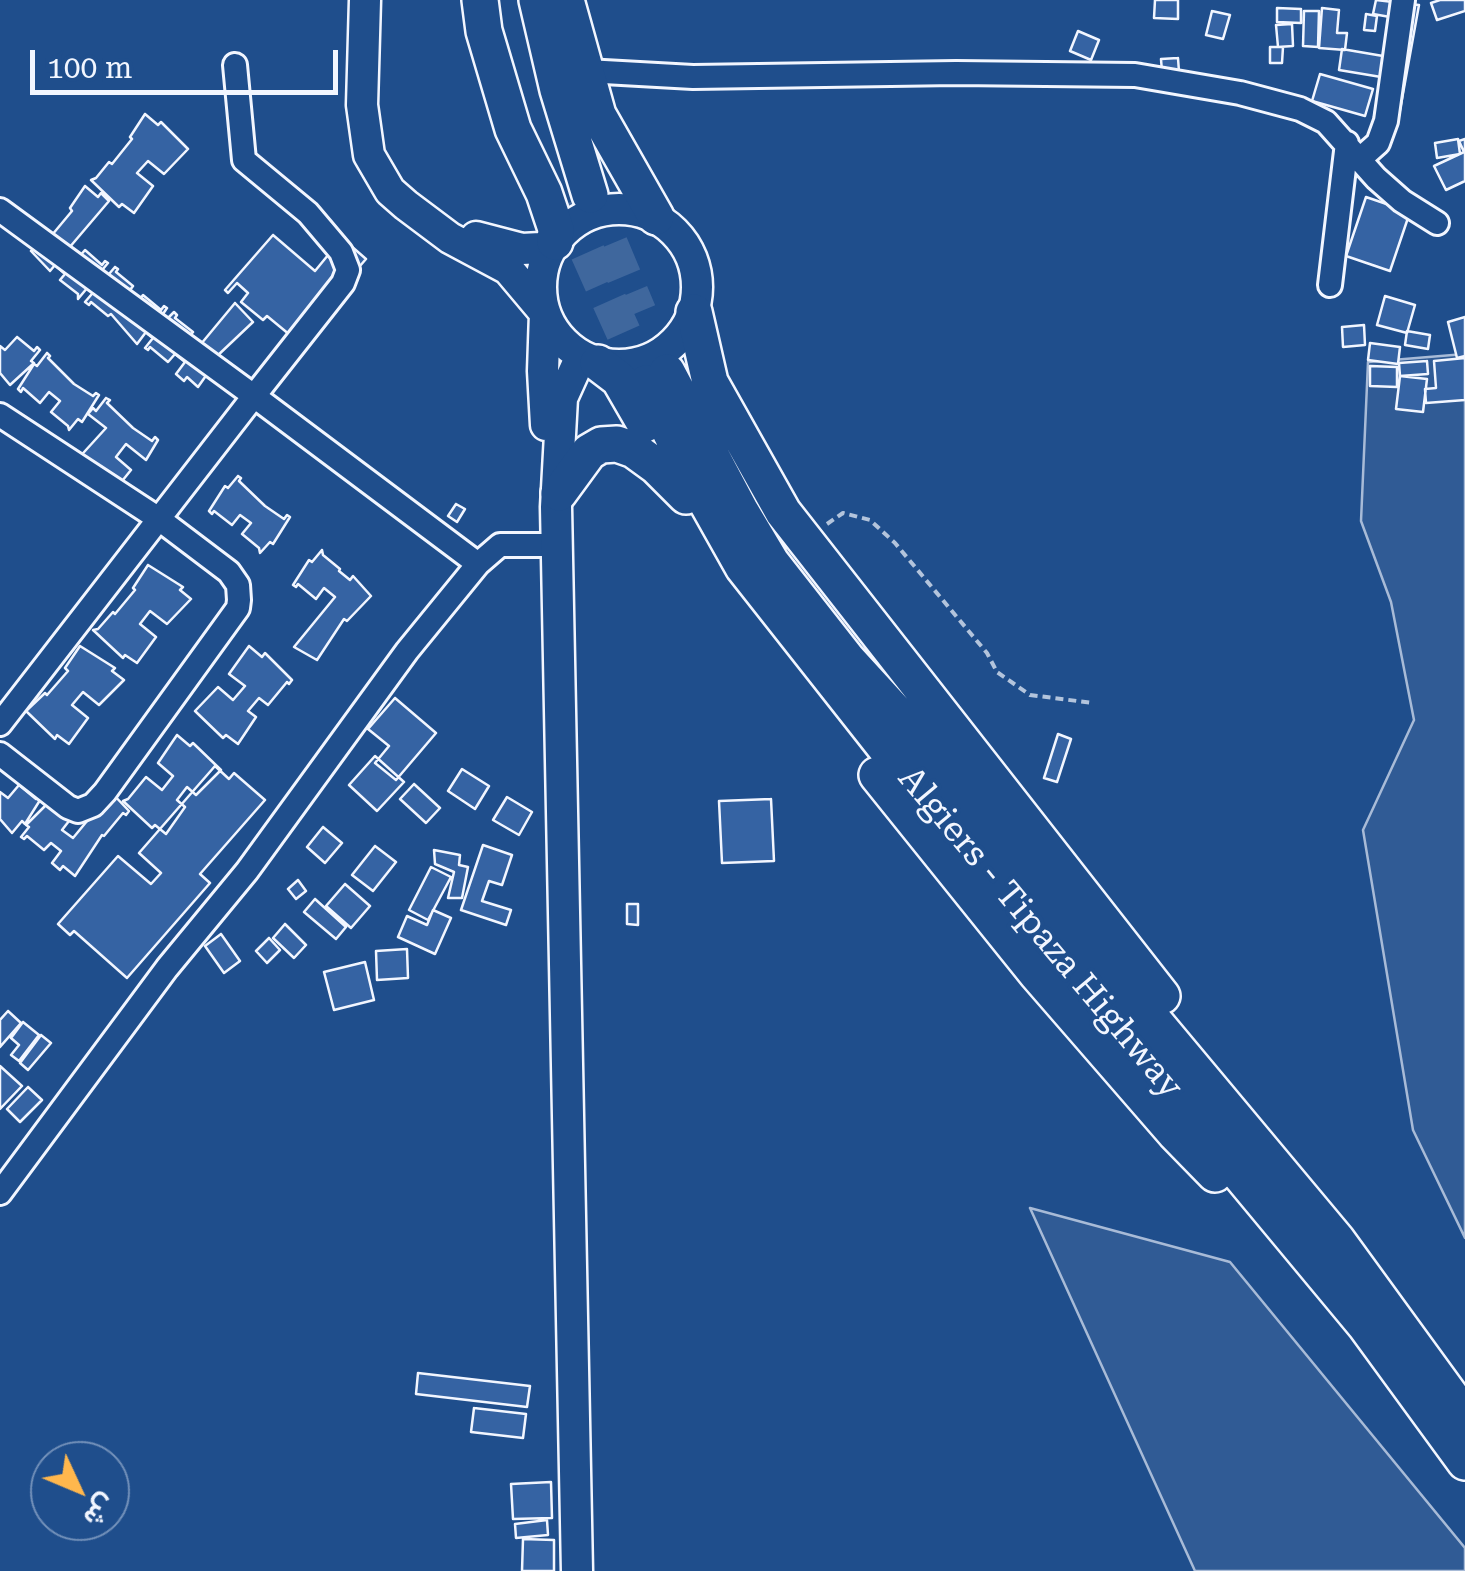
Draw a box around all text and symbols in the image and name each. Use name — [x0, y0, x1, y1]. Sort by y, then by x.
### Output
scale bar — [35, 30, 342, 92]
text: 100 m — [47, 50, 132, 85]
street label: Algiers - Tipaza Highway — [889, 759, 1191, 1107]
north arrow — [30, 1441, 130, 1541]
text: ش — [77, 1487, 124, 1534]

